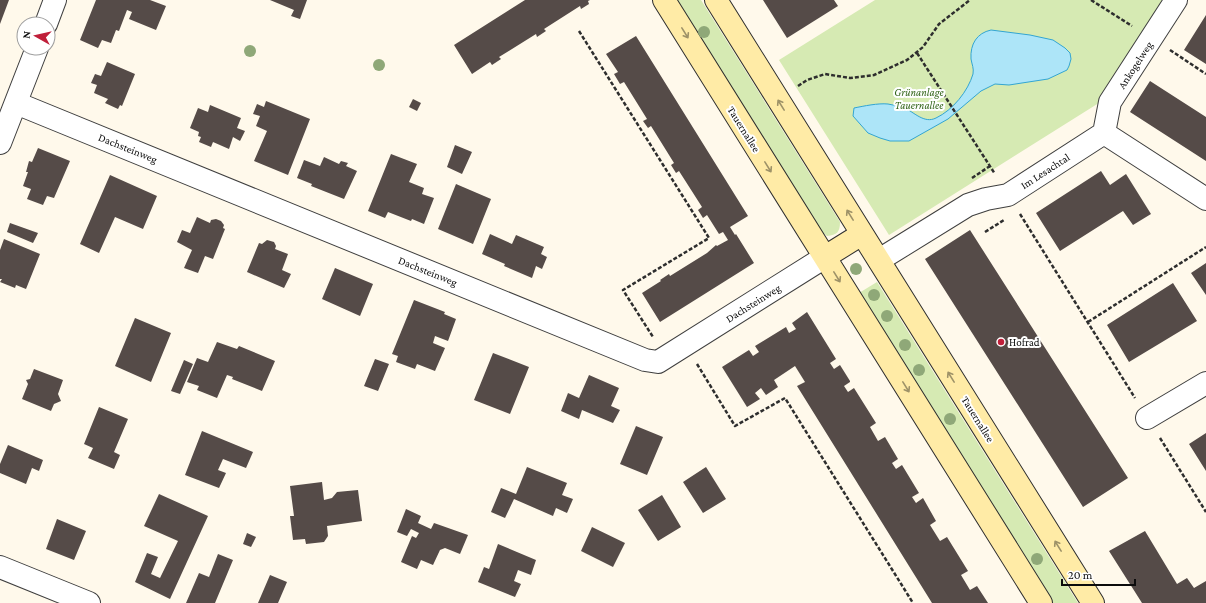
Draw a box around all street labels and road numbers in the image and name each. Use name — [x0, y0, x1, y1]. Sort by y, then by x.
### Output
street label: Ankogelweg — [1115, 39, 1156, 91]
street label: Tauernallee — [725, 104, 763, 154]
street label: Dachsteinweg — [96, 131, 160, 166]
street label: Im Lesachtal — [1018, 151, 1072, 191]
street label: Dachsteinweg — [396, 254, 460, 289]
street label: Dachsteinweg — [723, 281, 784, 325]
street label: Tauernallee — [959, 394, 997, 444]

